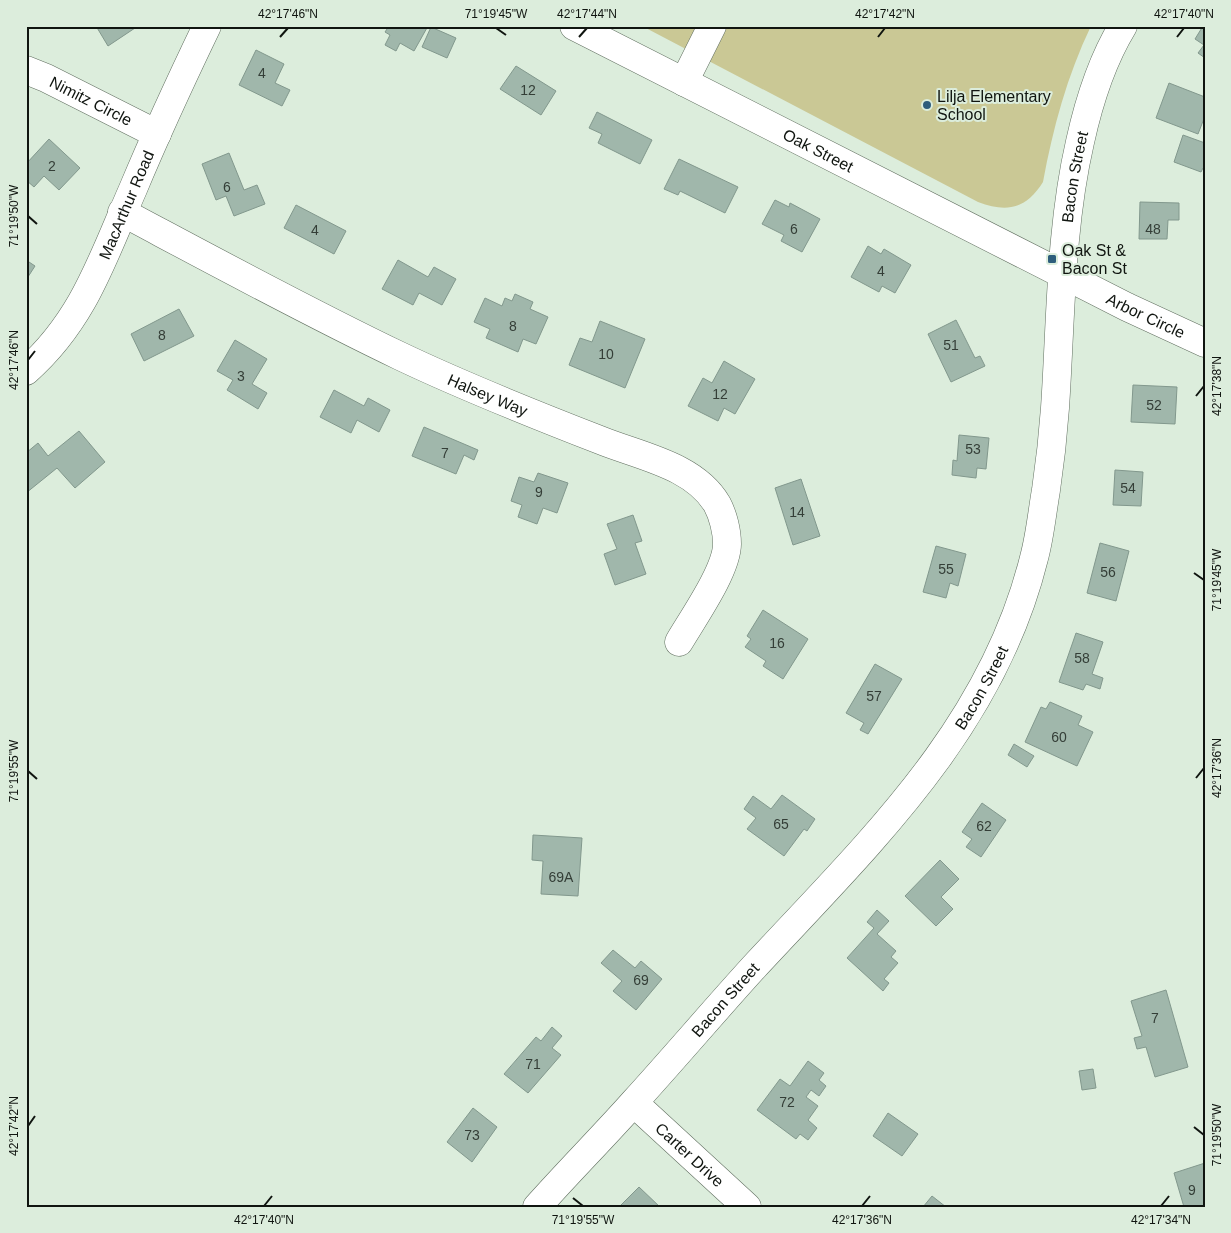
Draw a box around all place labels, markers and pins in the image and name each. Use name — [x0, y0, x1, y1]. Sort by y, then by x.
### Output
place label: Lilja Elementary School — [937, 88, 1051, 123]
marker: Lilja Elementary School — [921, 99, 933, 111]
place label: Oak St & Bacon St — [1062, 242, 1127, 277]
marker: Oak St & Bacon St — [1046, 253, 1058, 265]

